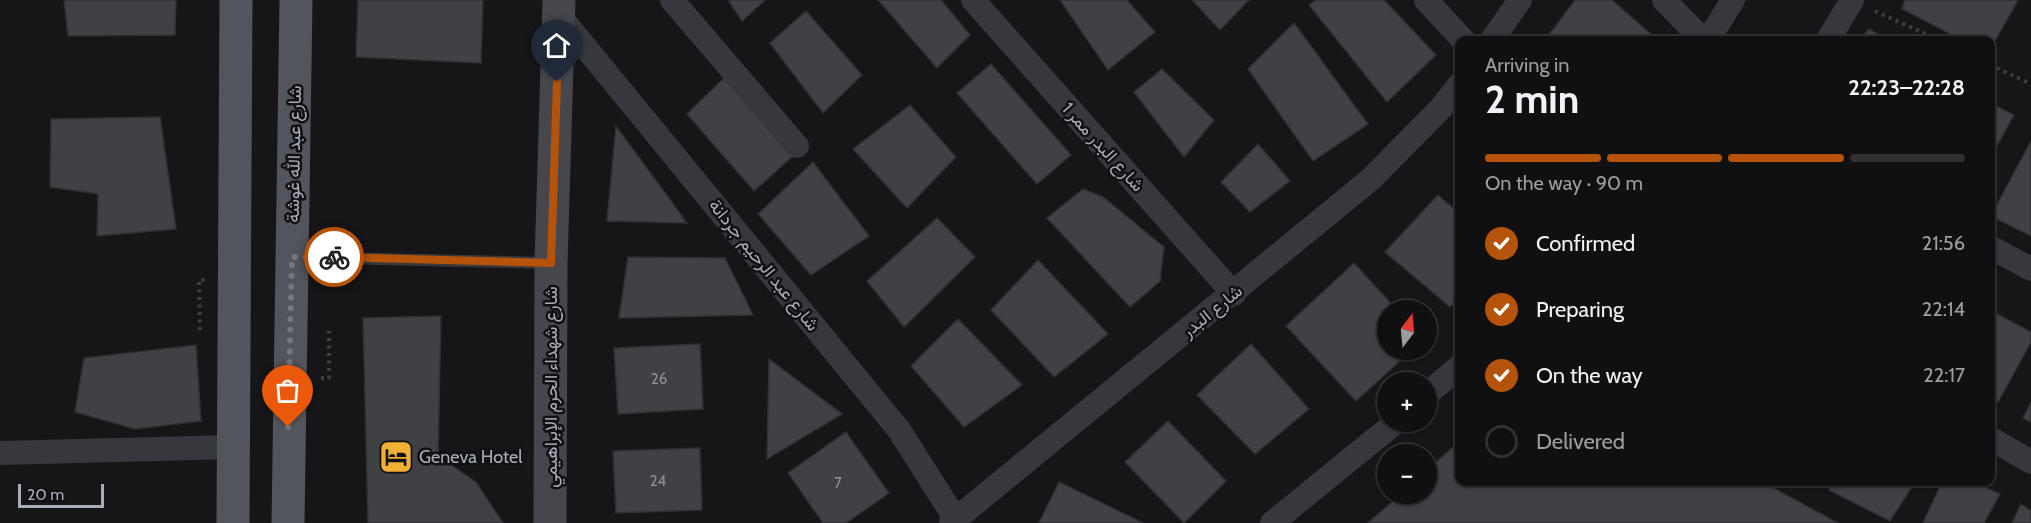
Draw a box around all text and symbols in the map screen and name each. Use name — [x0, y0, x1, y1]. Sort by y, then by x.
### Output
pin — [531, 20, 582, 82]
icon: home — [540, 29, 573, 62]
text: Arriving in — [1485, 53, 1569, 77]
text: 22:23–22:28 — [1848, 74, 1965, 101]
text: 2 min — [1485, 75, 1579, 123]
street label: شارع عبد الله غوشة — [282, 85, 307, 223]
street label: شارع البدر ممر 1 — [1056, 98, 1149, 197]
text: On the way · 90 m — [1485, 171, 1643, 195]
street label: شارع عبد الرحيم جردانة — [703, 195, 824, 336]
courier — [304, 227, 364, 287]
icon: check — [1485, 227, 1518, 260]
text: Confirmed — [1536, 230, 1635, 257]
text: 21:56 — [1922, 231, 1965, 255]
icon: bike — [318, 241, 351, 274]
street label: شارع البدر — [1176, 280, 1247, 343]
street label: شارع شهداء الحرم الإبراهيمي — [540, 286, 566, 488]
icon: check — [1485, 293, 1518, 326]
text: Preparing — [1536, 296, 1624, 323]
text: 22:14 — [1922, 297, 1965, 321]
north arrow — [1377, 300, 1437, 360]
map controls — [1377, 300, 1437, 504]
icon: check — [1485, 359, 1518, 392]
text: On the way — [1536, 362, 1643, 389]
text: 22:17 — [1923, 363, 1965, 387]
pin — [262, 365, 313, 427]
house number: 26 — [651, 370, 667, 388]
button: + — [1377, 372, 1437, 432]
icon: bag — [271, 374, 304, 407]
text: Delivered — [1536, 428, 1625, 455]
hotel icon: Geneva Hotel — [378, 439, 414, 475]
button: − — [1377, 444, 1437, 504]
place label: Geneva Hotel — [419, 446, 523, 468]
house number: 24 — [650, 472, 667, 490]
house number: 7 — [834, 474, 842, 492]
scale bar — [18, 481, 104, 508]
text: 20 m — [27, 485, 64, 504]

